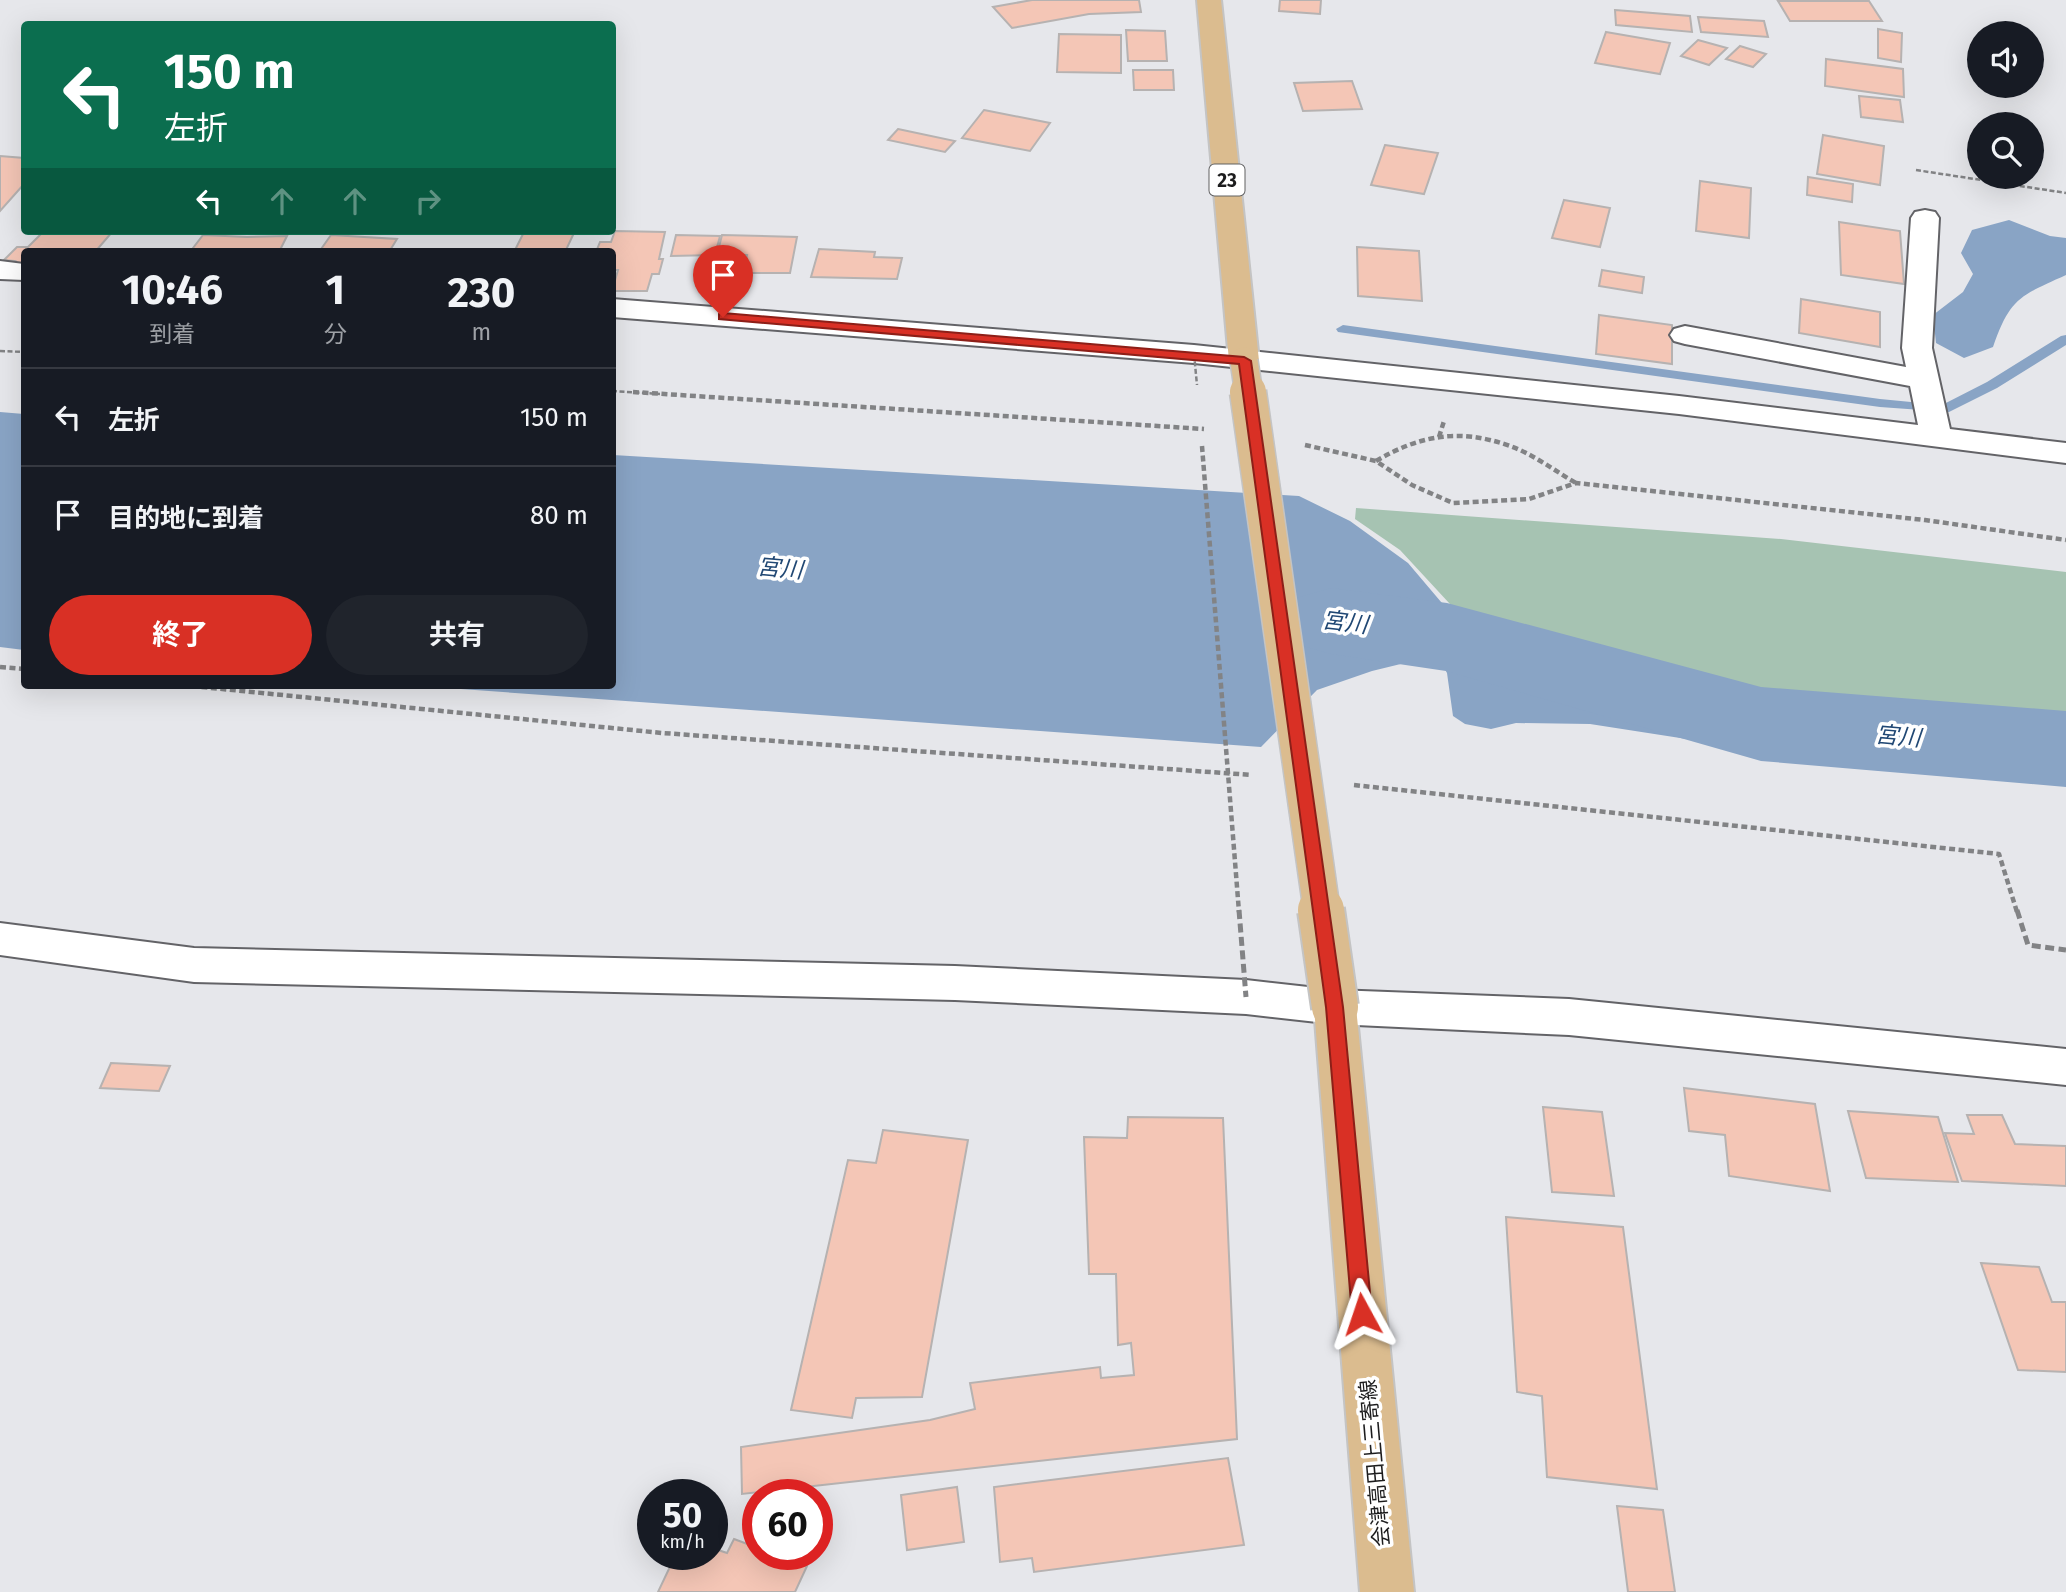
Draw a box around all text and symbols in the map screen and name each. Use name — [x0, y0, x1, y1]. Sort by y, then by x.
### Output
map controls — [1967, 21, 2044, 189]
button: sound — [1967, 21, 2044, 98]
text: 150 m — [164, 42, 295, 101]
icon: left — [49, 49, 140, 140]
text: 左折 — [164, 109, 228, 147]
button: search — [1967, 112, 2044, 189]
road number: 23 — [1210, 164, 1244, 196]
icon: left — [190, 182, 228, 220]
icon: ahead — [263, 182, 301, 220]
icon: ahead — [336, 182, 374, 220]
icon: right — [409, 182, 447, 220]
pin — [693, 245, 753, 317]
icon: arrive — [704, 256, 742, 294]
text: 10:46 — [122, 265, 223, 315]
text: 1 — [325, 265, 345, 315]
text: 230 — [447, 268, 515, 318]
text: m — [471, 318, 491, 346]
text: 到着 — [149, 320, 195, 348]
text: 分 — [324, 320, 347, 348]
icon: left — [49, 398, 87, 436]
text: 150 m — [520, 402, 588, 433]
text: 左折 — [108, 405, 160, 436]
icon: arrive — [49, 496, 87, 534]
text: 80 m — [530, 500, 588, 531]
text: 目的地に到着 — [108, 503, 264, 534]
water label: 宮川 — [756, 552, 807, 584]
button: 終了 — [49, 595, 312, 675]
button: 共有 — [326, 595, 588, 675]
water label: 宮川 — [1320, 605, 1373, 639]
water label: 宮川 — [1874, 720, 1925, 752]
position arrow — [1325, 1277, 1399, 1351]
street label: 会津高田上三寄線 — [1355, 1378, 1395, 1548]
speed limit sign: 60 — [742, 1479, 833, 1570]
text: 50 — [663, 1494, 702, 1536]
text: km/h — [660, 1531, 705, 1553]

